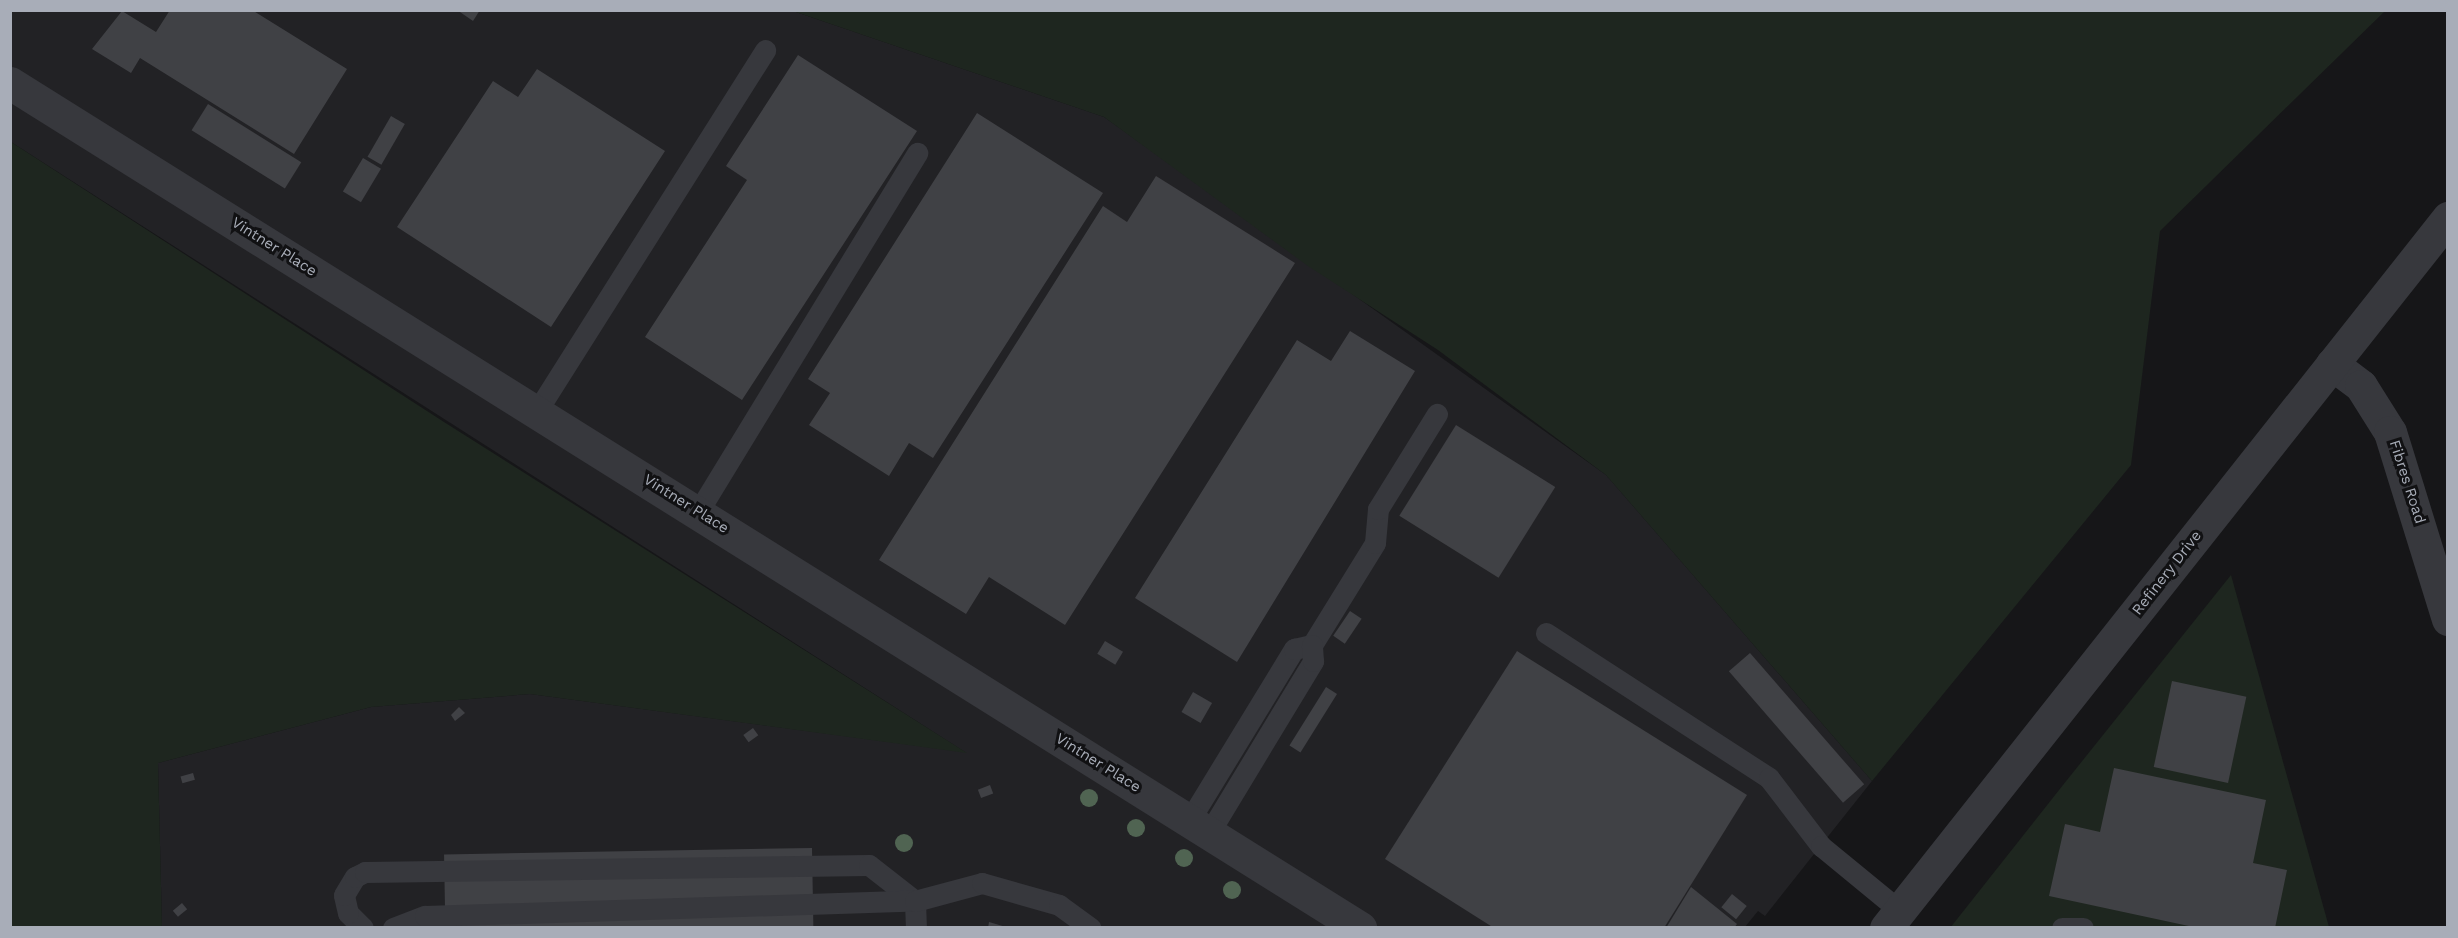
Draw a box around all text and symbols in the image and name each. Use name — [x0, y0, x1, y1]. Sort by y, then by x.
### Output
street label: Vintner Place — [228, 213, 320, 281]
street label: Fibres Road — [2385, 438, 2429, 526]
street label: Vintner Place — [640, 470, 732, 538]
street label: Refinery Drive — [2128, 527, 2206, 619]
street label: Vintner Place — [1052, 729, 1144, 797]

